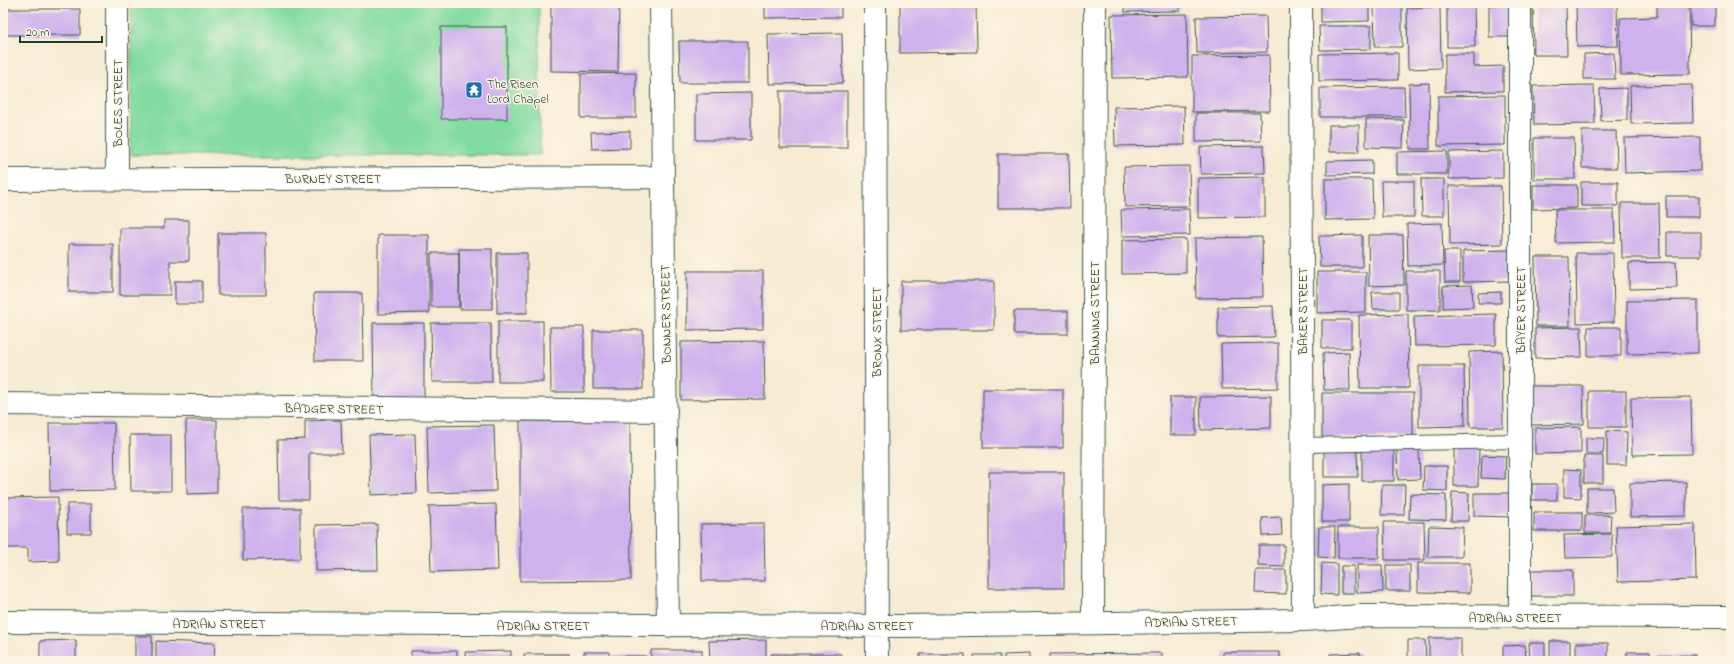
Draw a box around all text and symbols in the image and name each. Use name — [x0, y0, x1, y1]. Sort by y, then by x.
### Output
scale bar — [20, 18, 102, 44]
text: 20 m — [26, 24, 49, 42]
street label: BOLES STREET — [109, 59, 128, 148]
place label: The Risen Lord Chapel — [487, 75, 549, 109]
temple icon: The Risen Lord Chapel — [464, 80, 484, 100]
street label: BURNEY STREET — [284, 170, 382, 189]
street label: BANNING STREET — [1086, 261, 1105, 366]
street label: BONNER STREET — [656, 264, 677, 365]
street label: BAYER STREET — [1512, 266, 1531, 355]
street label: BAKER STREET — [1294, 267, 1313, 356]
street label: BRONX STREET — [868, 286, 887, 378]
street label: BADGER STREET — [283, 399, 384, 420]
street label: ADRIAN STREET — [1468, 609, 1562, 628]
street label: ADRIAN STREET — [1144, 612, 1238, 633]
street label: ADRIAN STREET — [172, 615, 266, 634]
street label: ADRIAN STREET — [496, 617, 590, 636]
street label: ADRIAN STREET — [820, 617, 914, 636]

